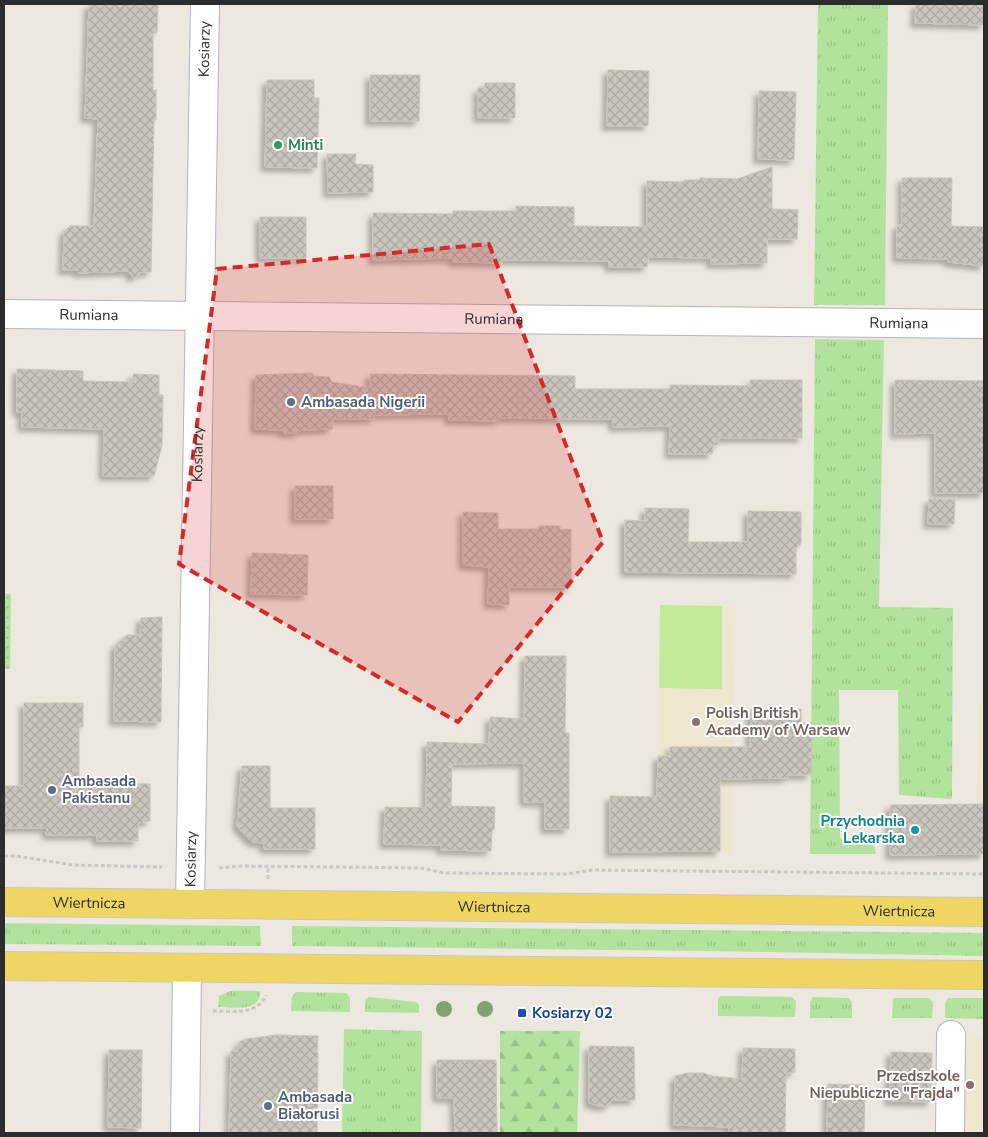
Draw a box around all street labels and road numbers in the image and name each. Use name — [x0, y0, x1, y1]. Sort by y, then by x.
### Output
street label: Kosiarzy — [194, 21, 215, 77]
street label: Rumiana — [59, 305, 119, 325]
street label: Rumiana — [464, 309, 524, 329]
street label: Rumiana — [869, 313, 929, 333]
street label: Kosiarzy — [187, 426, 208, 482]
street label: Kosiarzy — [180, 830, 201, 887]
street label: Wiertnicza — [52, 892, 126, 913]
street label: Wiertnicza — [457, 897, 530, 917]
street label: Wiertnicza — [862, 901, 935, 922]

